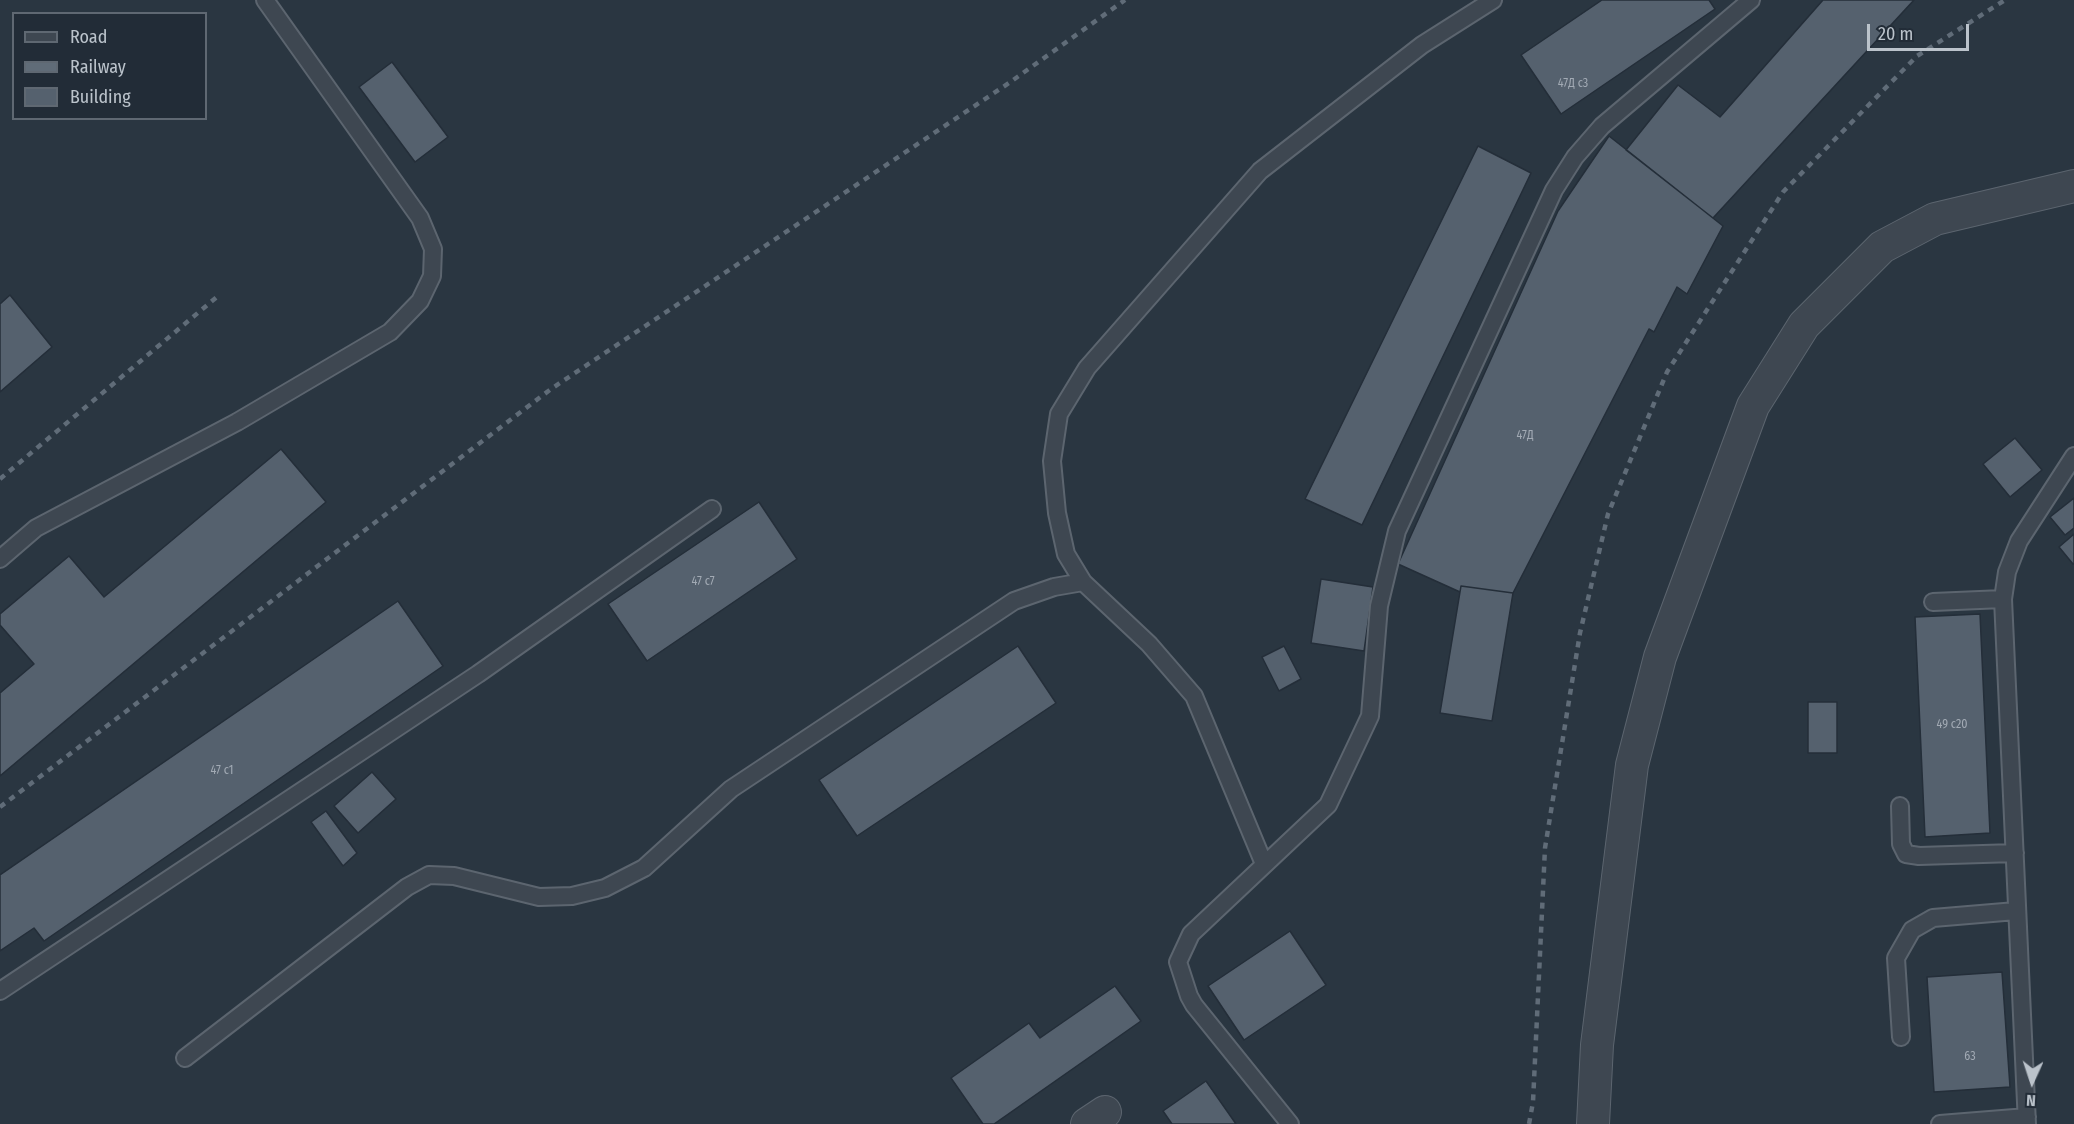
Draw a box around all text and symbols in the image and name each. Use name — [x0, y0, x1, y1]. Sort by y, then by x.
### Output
legend — [12, 12, 207, 120]
scale bar — [1870, 12, 1972, 50]
text: 20 m — [1878, 23, 1913, 45]
text: Road — [70, 26, 107, 48]
text: Railway — [70, 56, 126, 78]
house number: 47Д с3 — [1558, 77, 1588, 91]
text: Building — [70, 86, 131, 108]
house number: 47Д — [1516, 429, 1534, 443]
house number: 47 с7 — [692, 575, 714, 589]
house number: 49 с20 — [1937, 718, 1967, 732]
house number: 47 с1 — [211, 764, 233, 778]
house number: 63 — [1964, 1050, 1976, 1064]
north arrow — [2002, 1052, 2062, 1112]
text: N — [2026, 1091, 2036, 1110]

